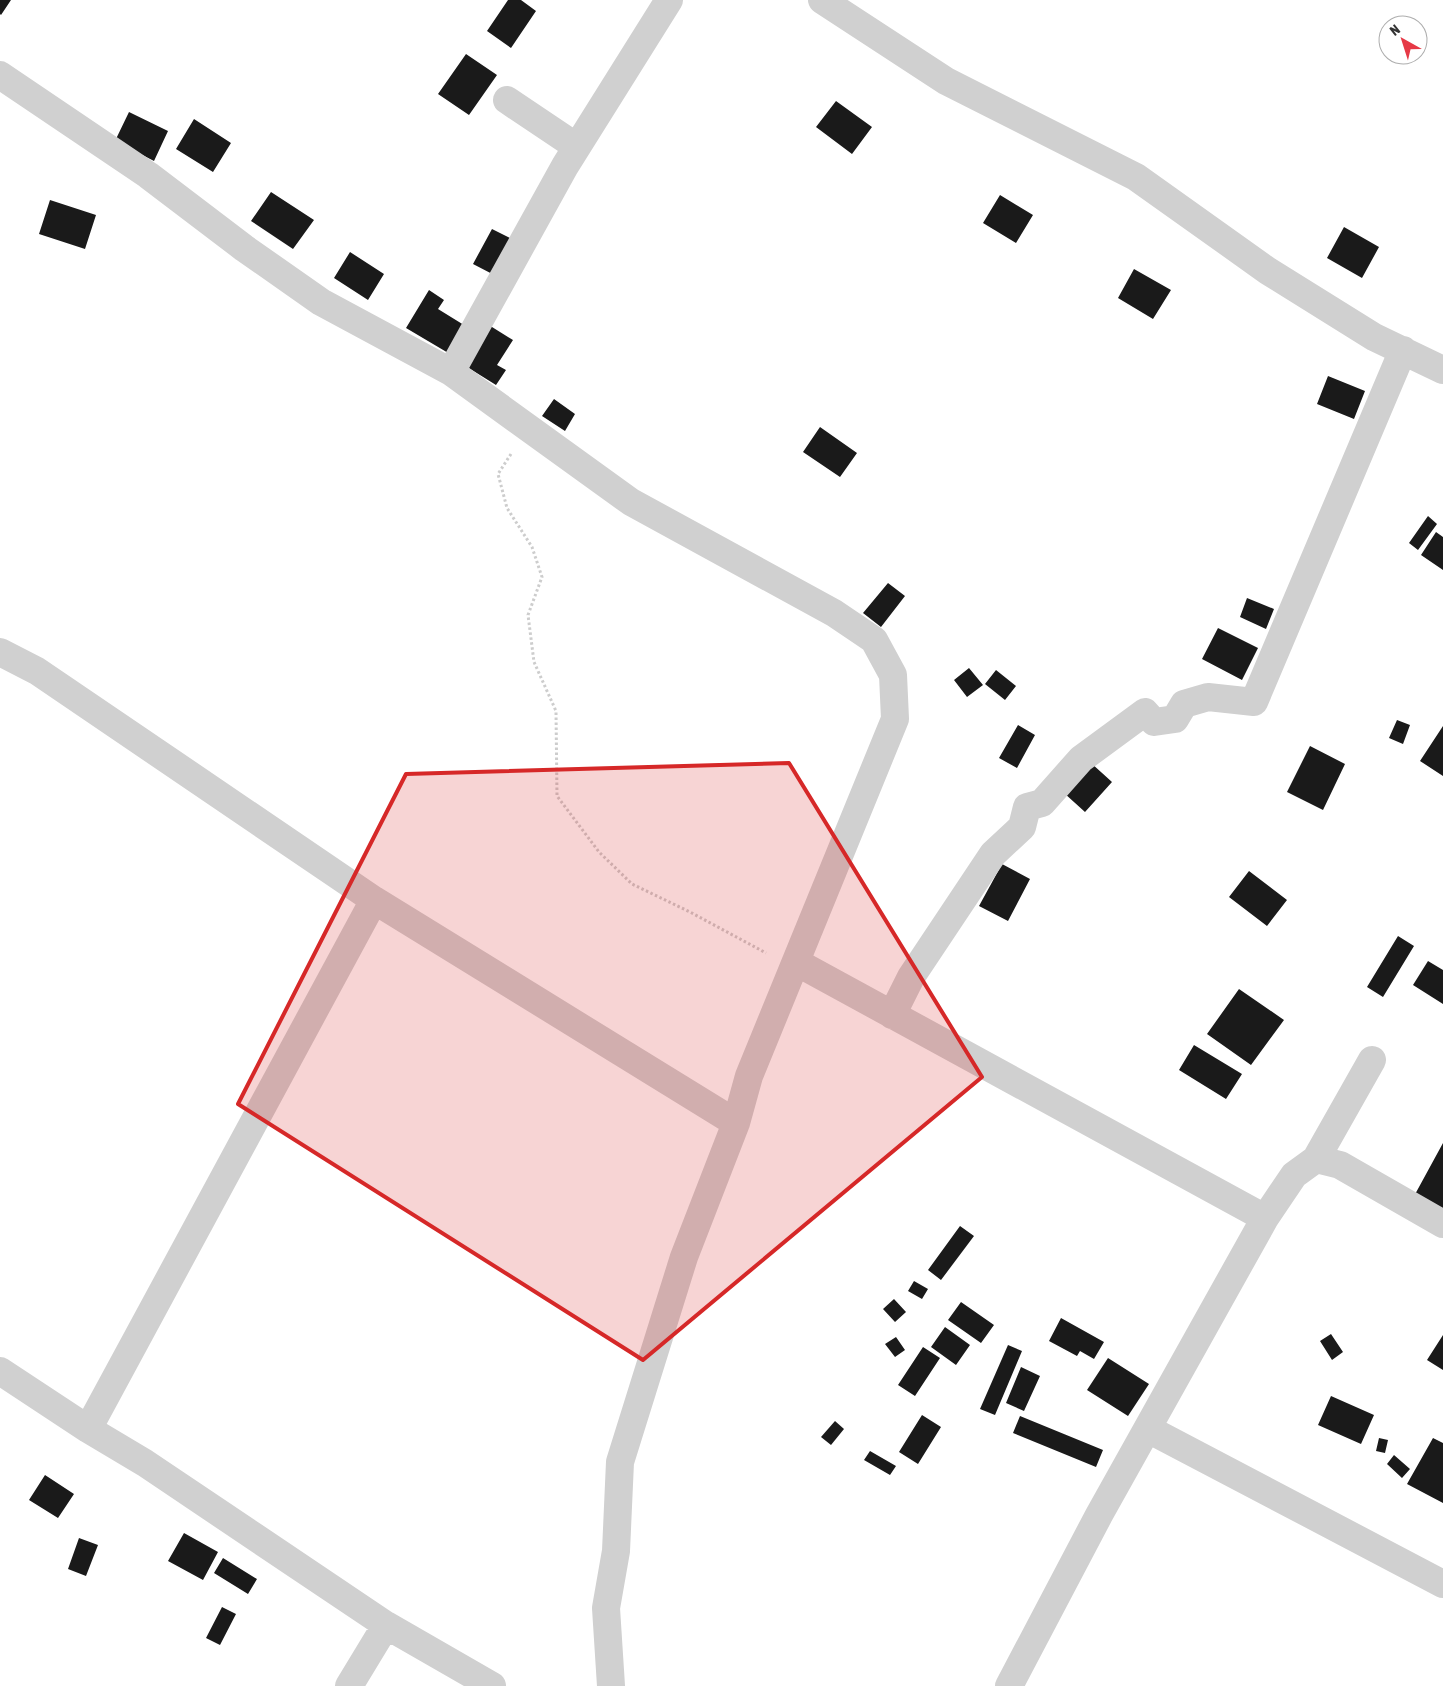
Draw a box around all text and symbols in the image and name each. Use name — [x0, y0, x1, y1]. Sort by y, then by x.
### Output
north arrow — [1378, 15, 1428, 65]
text: N — [1387, 21, 1403, 39]

